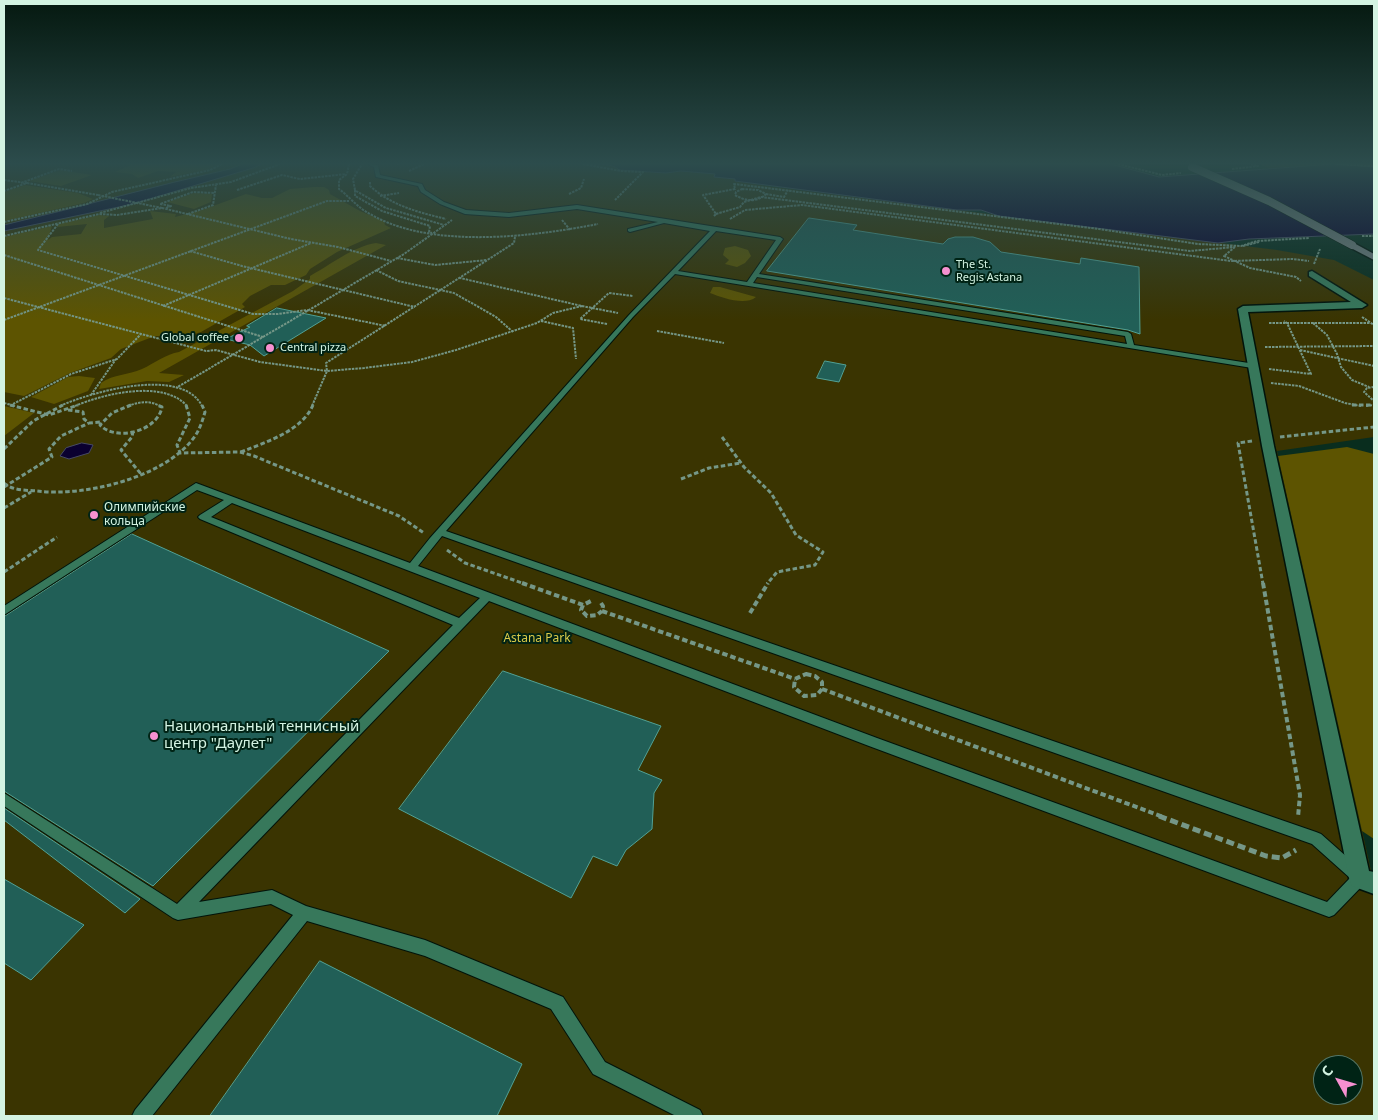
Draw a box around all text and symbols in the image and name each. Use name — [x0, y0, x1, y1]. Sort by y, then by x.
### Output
place label: The St. Regis Astana — [956, 258, 1022, 284]
marker: The St. Regis Astana — [940, 265, 952, 277]
place label: Global coffee — [161, 331, 229, 345]
marker: Global coffee — [233, 332, 245, 344]
place label: Central pizza — [280, 341, 346, 355]
marker: Central pizza — [264, 342, 276, 354]
place label: Олимпийские кольца — [104, 501, 185, 529]
marker: Олимпийские кольца — [88, 509, 100, 521]
park label: Astana Park — [503, 632, 571, 646]
place label: Национальный теннисный центр "Даулет" — [164, 718, 359, 753]
marker: Национальный теннисный центр "Даулет" — [148, 730, 160, 742]
north arrow — [1313, 1055, 1363, 1105]
text: С — [1317, 1061, 1337, 1080]

